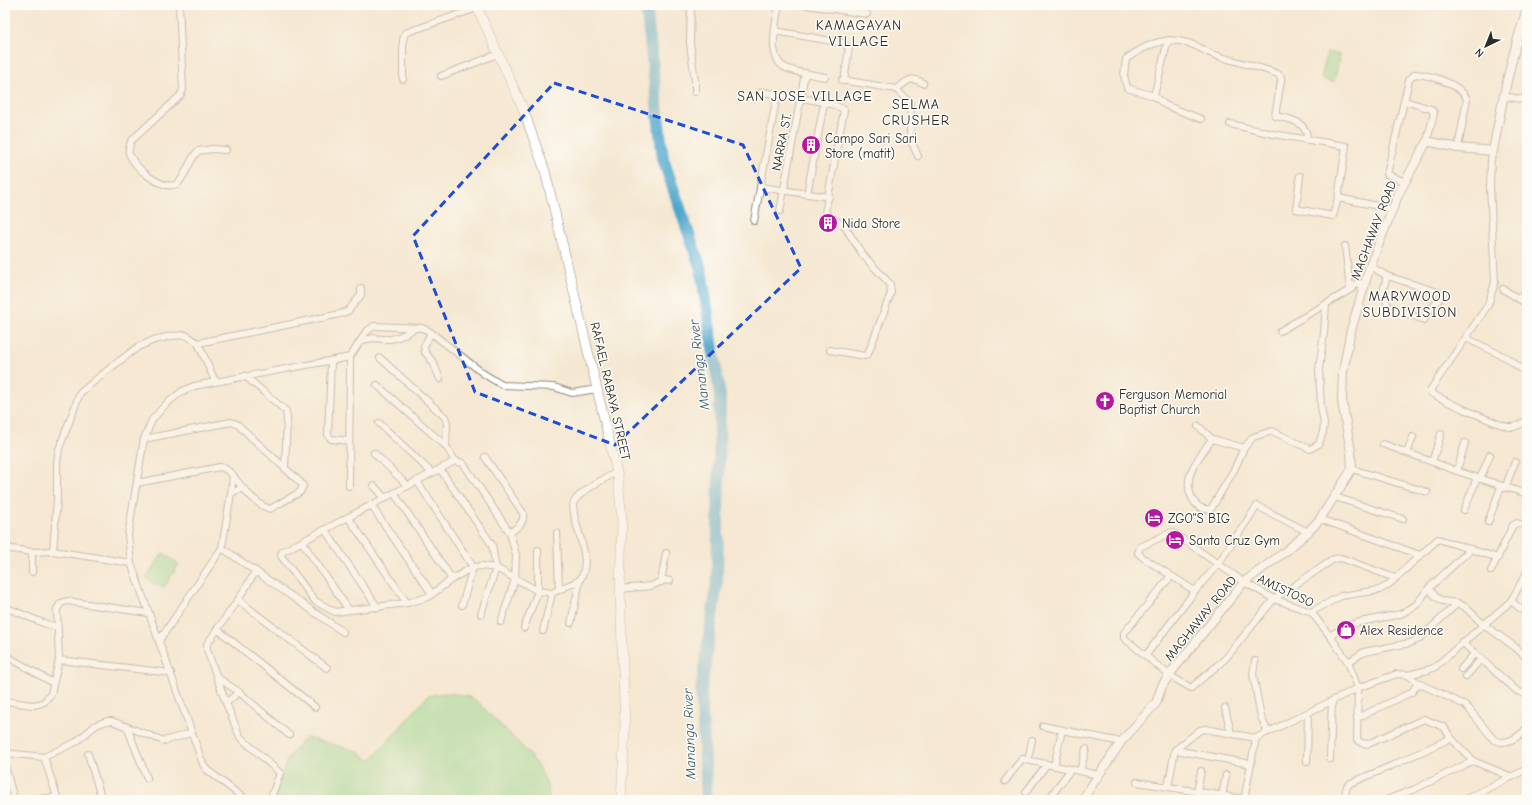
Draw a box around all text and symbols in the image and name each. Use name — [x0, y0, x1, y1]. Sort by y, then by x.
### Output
district label: KAMAGAYAN VILLAGE — [816, 17, 902, 50]
north arrow — [1466, 26, 1506, 66]
text: N — [1472, 46, 1487, 60]
district label: SAN JOSE VILLAGE — [737, 88, 873, 105]
district label: SELMA CRUSHER — [882, 96, 950, 129]
street label: NARRA ST. — [769, 112, 794, 172]
place label: Campo Sari Sari Store (matit) — [825, 131, 917, 161]
building icon: Campo Sari Sari Store (matit) — [800, 134, 822, 156]
street label: MAGHAWAY ROAD — [1348, 178, 1399, 282]
building icon: Nida Store — [817, 212, 839, 234]
place label: Nida Store — [842, 216, 901, 231]
district label: MARYWOOD SUBDIVISION — [1363, 288, 1458, 321]
water label: Mananga River — [685, 317, 714, 412]
street label: RAFAEL RABAYA STREET — [587, 320, 634, 462]
place label: Ferguson Memorial Baptist Church — [1119, 387, 1227, 417]
church icon: Ferguson Memorial Baptist Church — [1094, 390, 1116, 412]
hotel icon: ZGO"S BIG — [1143, 507, 1165, 529]
place label: ZGO"S BIG — [1168, 511, 1230, 526]
hotel icon: Santa Cruz Gym — [1164, 529, 1186, 551]
place label: Santa Cruz Gym — [1189, 533, 1280, 548]
street label: AMISTOSO — [1255, 571, 1316, 610]
street label: MAGHAWAY ROAD — [1161, 573, 1239, 664]
shop icon: Alex Residence — [1335, 619, 1357, 641]
place label: Alex Residence — [1360, 623, 1444, 638]
water label: Mananga River — [679, 687, 700, 781]

